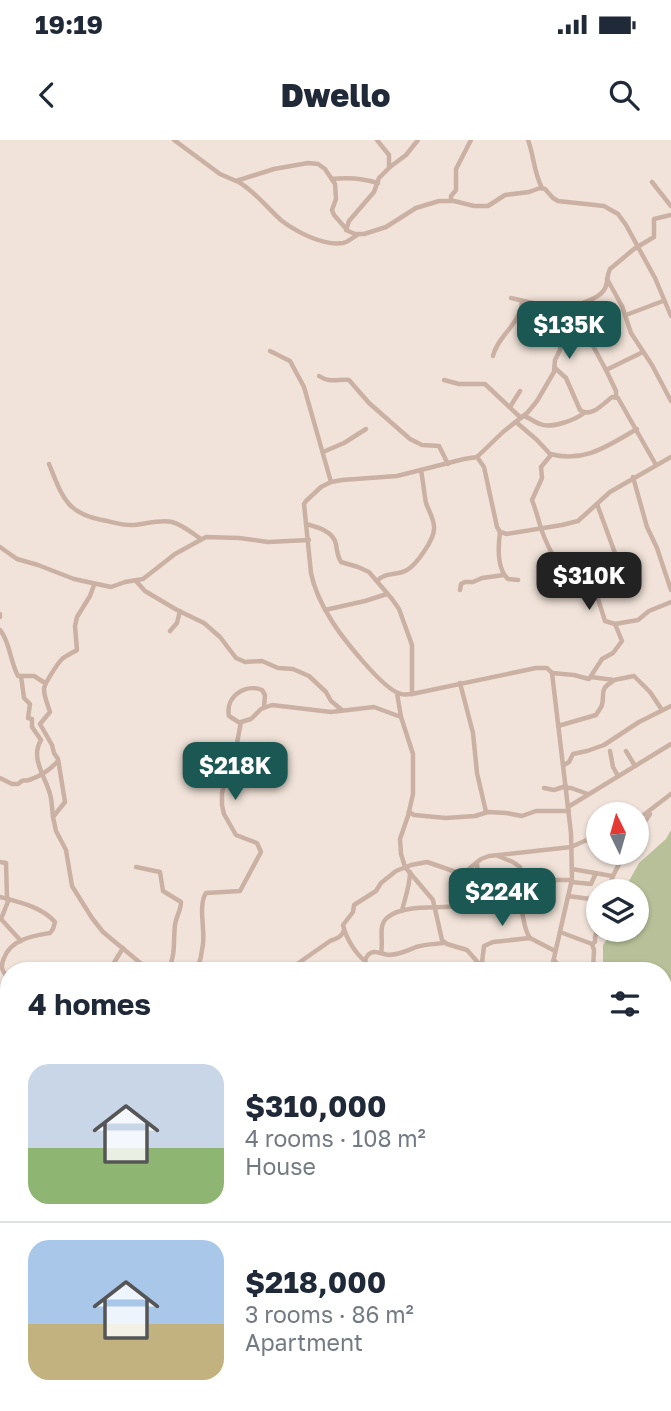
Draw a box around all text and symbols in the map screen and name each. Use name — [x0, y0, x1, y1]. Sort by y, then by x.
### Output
text: 19:19 — [35, 9, 103, 40]
icon: back — [28, 76, 66, 114]
text: Dwello — [281, 76, 390, 114]
icon: search — [605, 76, 643, 114]
pin: $135K — [520, 302, 618, 361]
text: $135K — [533, 310, 605, 338]
pin: $310K — [540, 552, 638, 612]
text: $310K — [553, 561, 625, 589]
pin: $218K — [186, 742, 284, 802]
text: $218K — [199, 751, 271, 779]
north arrow — [586, 802, 649, 864]
map controls — [586, 802, 649, 942]
pin: $224K — [453, 868, 551, 928]
text: $224K — [465, 877, 539, 905]
button: layers — [586, 879, 649, 942]
icon: filters — [606, 985, 644, 1023]
text: 4 homes — [28, 986, 151, 1022]
text: $310,000 — [245, 1088, 386, 1124]
icon: home — [84, 1092, 168, 1176]
text: 4 rooms · 108 m² — [245, 1124, 426, 1152]
text: House — [245, 1152, 316, 1180]
text: $218,000 — [245, 1264, 386, 1300]
icon: home — [84, 1268, 168, 1352]
text: 3 rooms · 86 m² — [245, 1300, 414, 1328]
text: Apartment — [245, 1328, 363, 1356]

